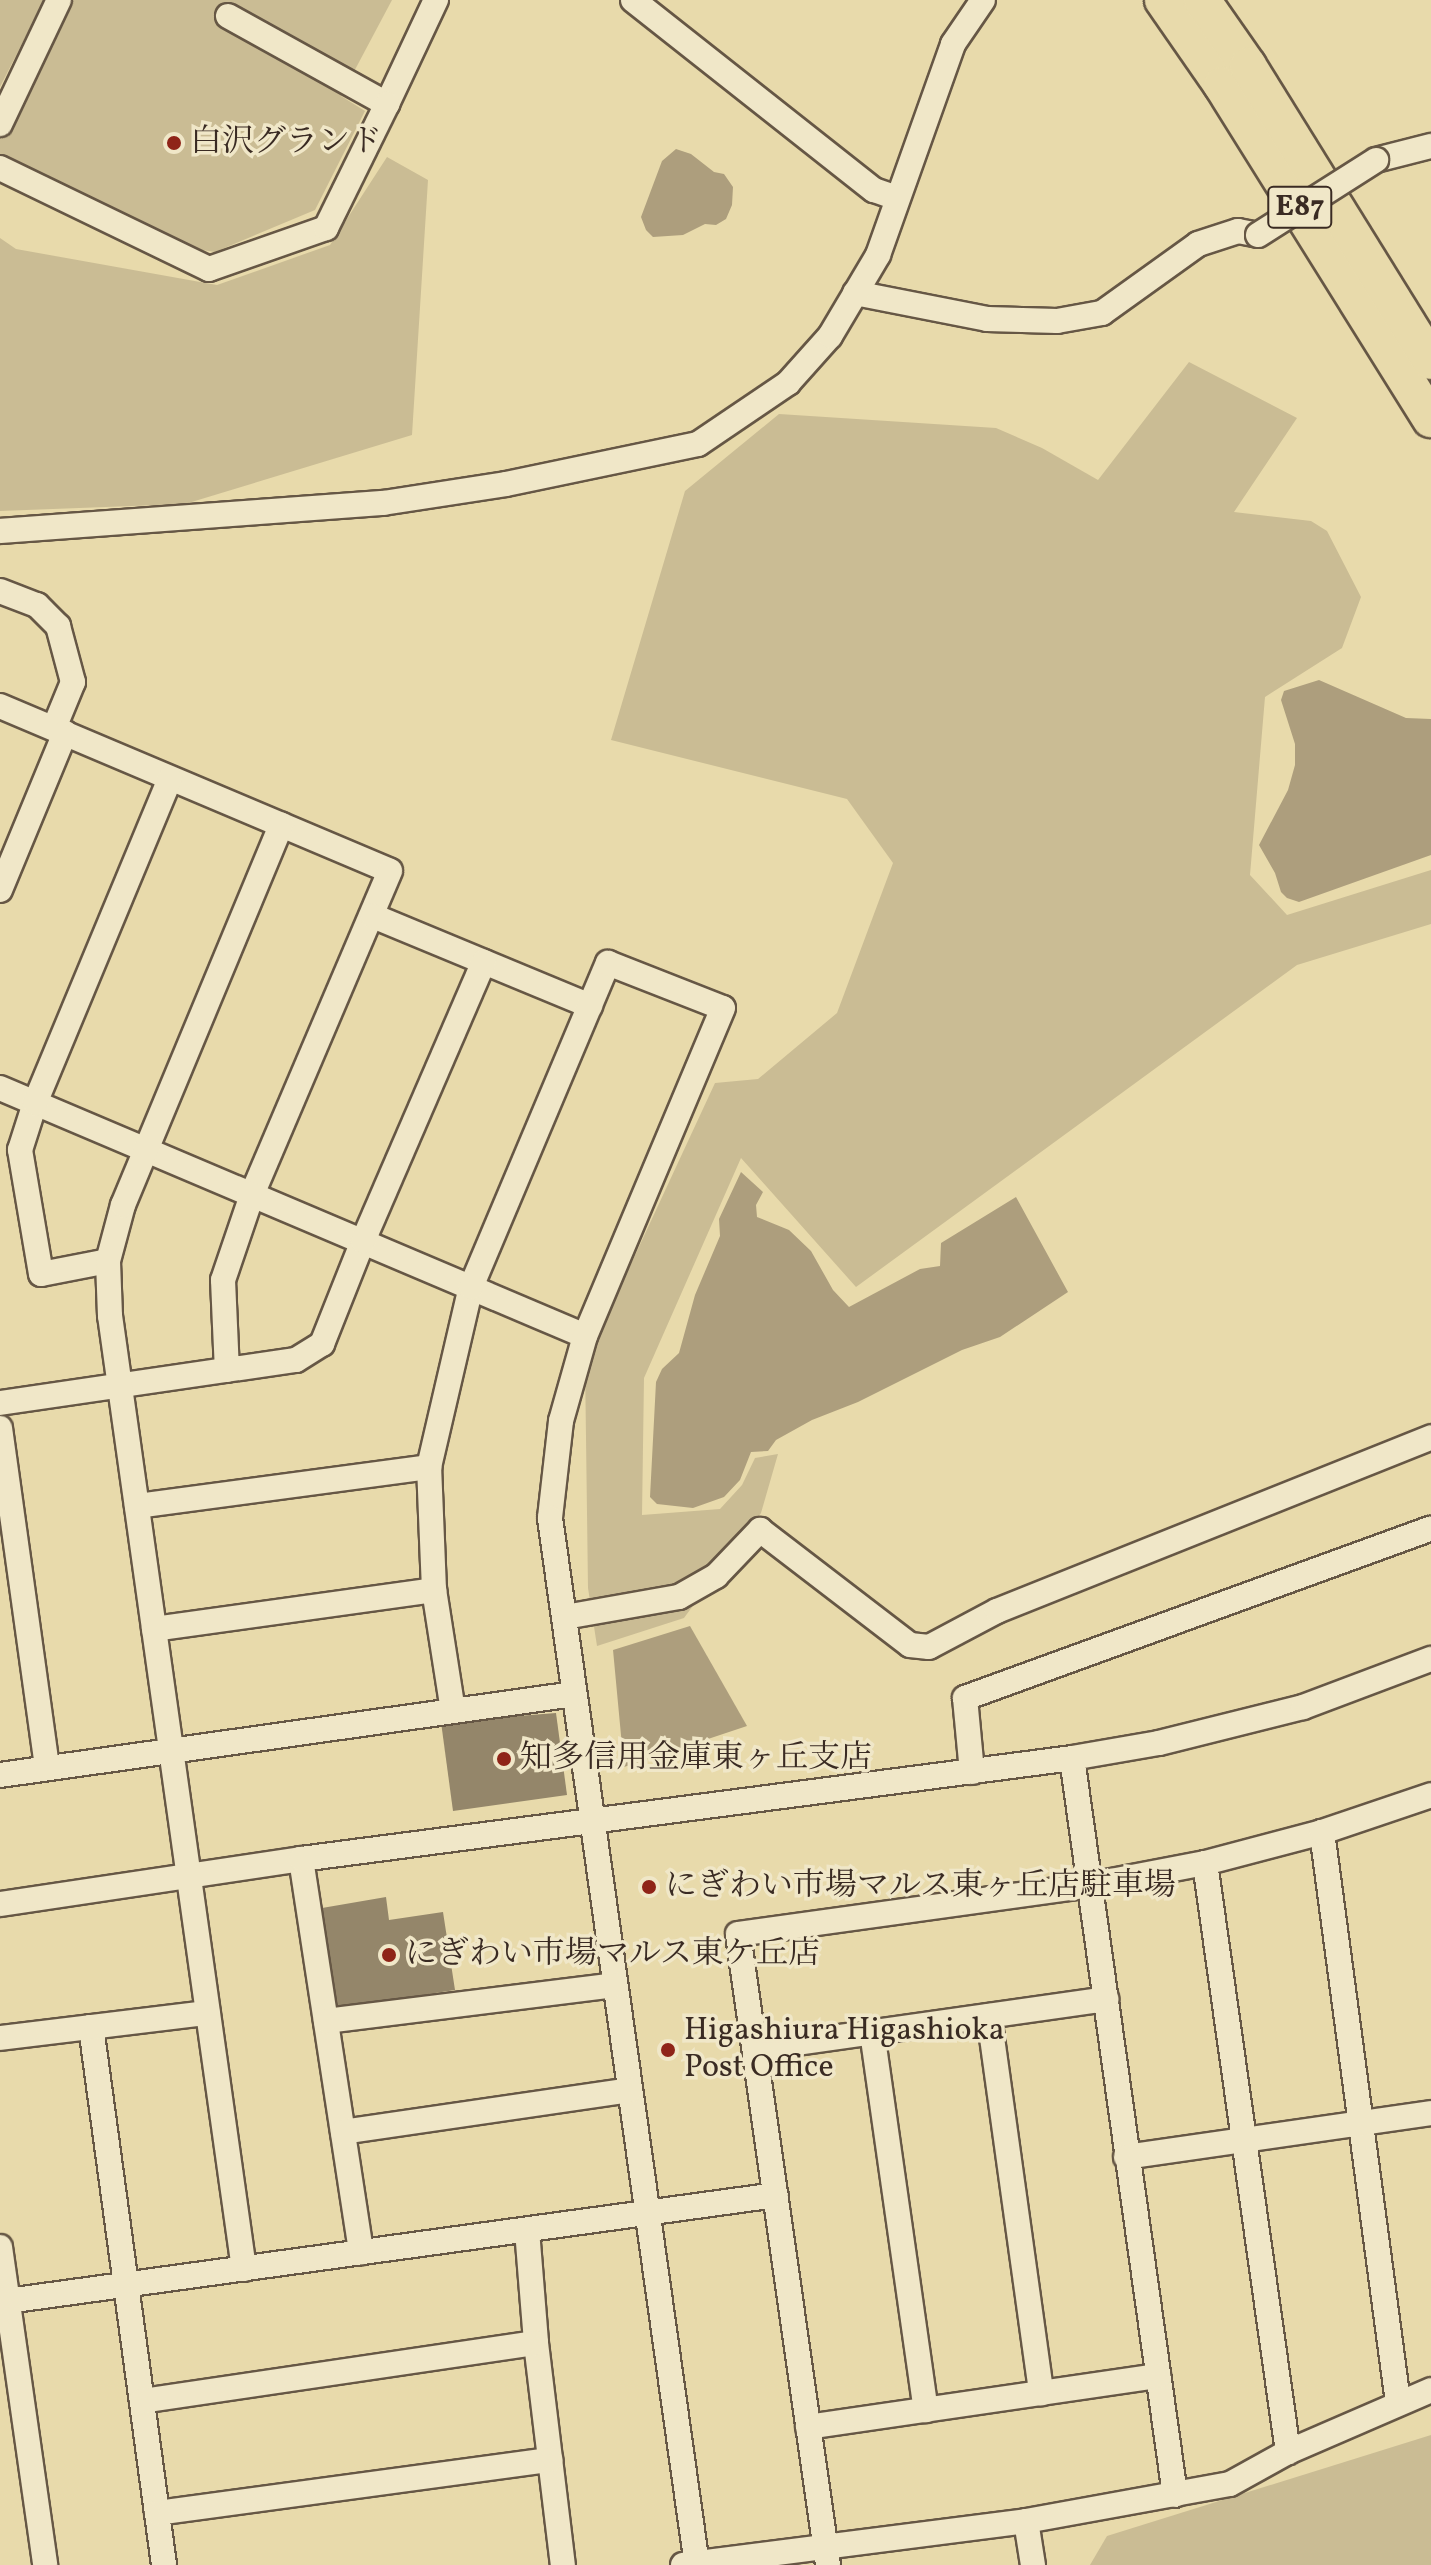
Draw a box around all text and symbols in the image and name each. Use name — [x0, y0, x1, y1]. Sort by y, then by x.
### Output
place label: 白沢グランド — [190, 124, 382, 162]
marker: 白沢グランド — [165, 134, 183, 152]
road number: E87 — [1266, 181, 1334, 233]
place label: 知多信用金庫東ヶ丘支店 — [520, 1740, 872, 1778]
marker: 知多信用金庫東ヶ丘支店 — [495, 1750, 513, 1768]
place label: にぎわい市場マルス東ヶ丘店駐車場 — [665, 1868, 1177, 1906]
marker: にぎわい市場マルス東ヶ丘店駐車場 — [640, 1878, 658, 1896]
place label: にぎわい市場マルス東ケ丘店 — [405, 1936, 821, 1974]
marker: にぎわい市場マルス東ケ丘店 — [380, 1946, 398, 1964]
place label: Higashiura Higashioka Post Office — [684, 2013, 1005, 2088]
marker: Higashiura Higashioka Post Office — [659, 2041, 677, 2059]

